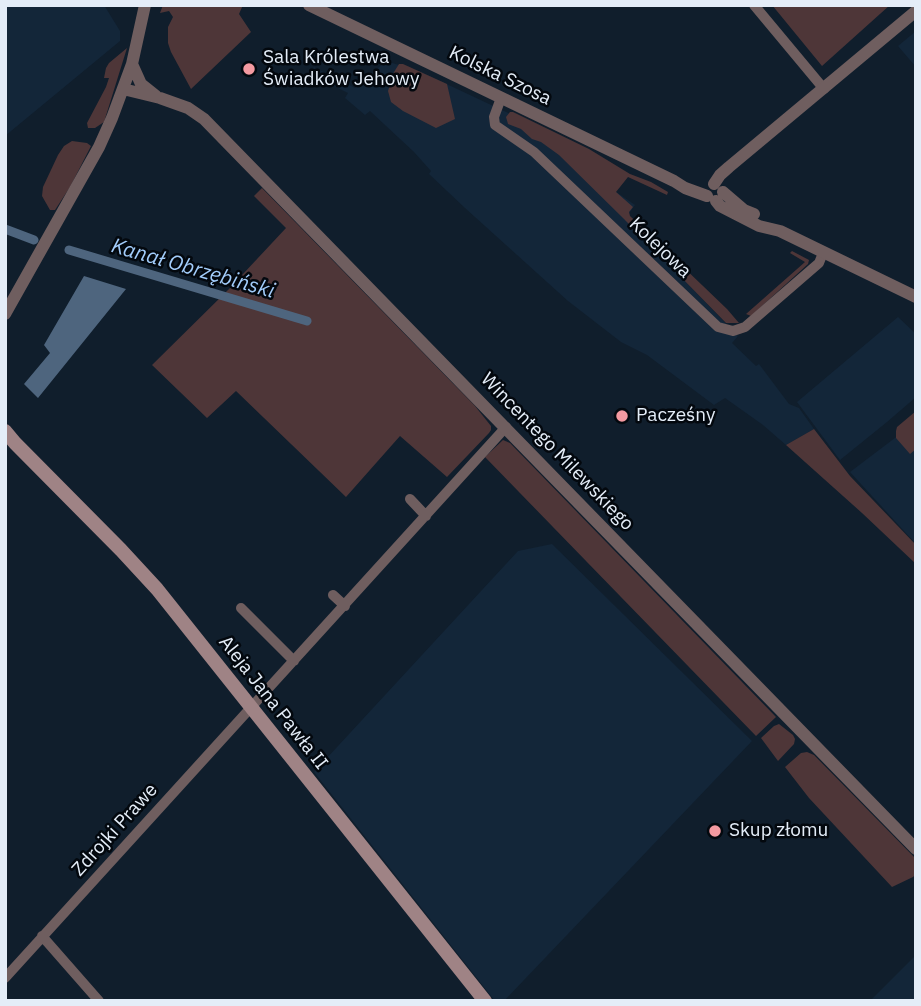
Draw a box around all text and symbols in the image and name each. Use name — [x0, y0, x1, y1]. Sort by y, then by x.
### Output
street label: Kolska Szosa — [445, 41, 555, 111]
place label: Sala Królestwa Świadków Jehowy — [263, 47, 419, 91]
marker: Sala Królestwa Świadków Jehowy — [241, 61, 257, 77]
street label: Kolejowa — [624, 213, 696, 283]
water label: Kanał Obrzębiński — [108, 234, 278, 304]
street label: Wincentego Milewskiego — [476, 368, 638, 536]
place label: Pacześny — [636, 405, 715, 427]
marker: Pacześny — [614, 408, 630, 424]
street label: Aleja Jana Pawła II — [214, 632, 332, 774]
street label: Zdrojki Prawe — [67, 779, 163, 881]
place label: Skup złomu — [729, 820, 828, 842]
marker: Skup złomu — [707, 823, 723, 839]

